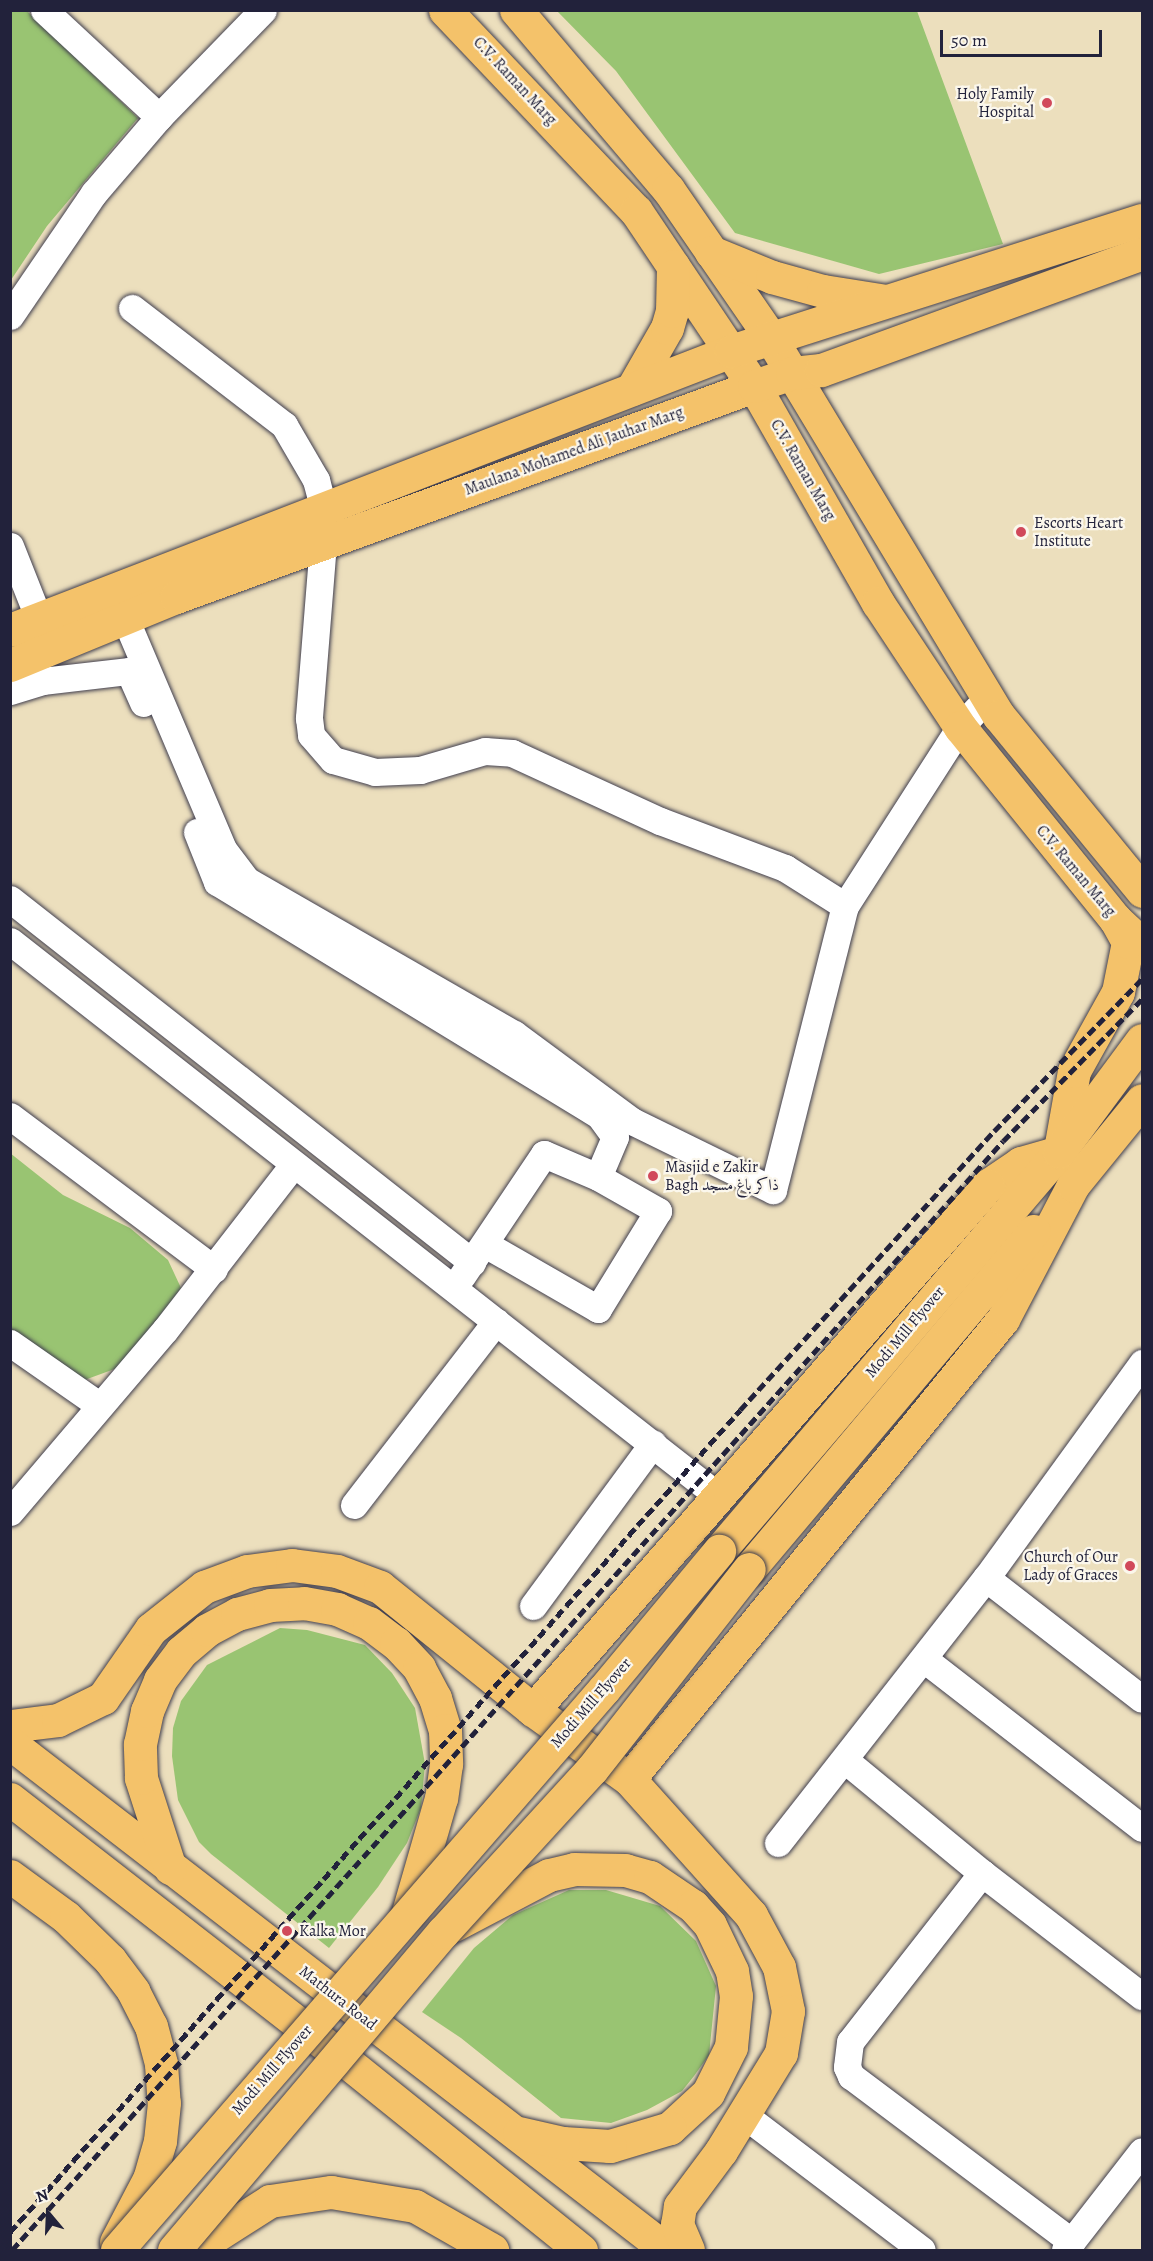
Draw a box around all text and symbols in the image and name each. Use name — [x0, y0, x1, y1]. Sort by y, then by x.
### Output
scale bar — [943, 18, 1105, 56]
text: 50 m — [951, 28, 987, 52]
street label: C.V. Raman Marg — [469, 33, 561, 129]
place label: Holy Family Hospital — [956, 84, 1034, 122]
marker: Holy Family Hospital — [1038, 94, 1056, 112]
street label: Maulana Mohamed Ali Jauhar Marg — [462, 402, 686, 500]
street label: C.V. Raman Marg — [766, 416, 840, 524]
place label: Escorts Heart Institute — [1034, 513, 1123, 551]
marker: Escorts Heart Institute — [1012, 523, 1030, 541]
street label: C.V. Raman Marg — [1032, 821, 1120, 921]
place label: Masjid e Zakir Bagh ذاکر باغ مسجد — [665, 1157, 779, 1195]
marker: Masjid e Zakir Bagh ذاکر باغ مسجد — [646, 1169, 660, 1183]
street label: Modi Mill Flyover — [861, 1282, 949, 1382]
place label: Church of Our Lady of Graces — [1023, 1547, 1118, 1585]
marker: Church of Our Lady of Graces — [1123, 1559, 1137, 1573]
street label: Modi Mill Flyover — [547, 1654, 635, 1752]
place label: Kalka Mor — [299, 1921, 366, 1941]
marker: Kalka Mor — [280, 1924, 294, 1938]
street label: Mathura Road — [295, 1962, 381, 2034]
street label: Modi Mill Flyover — [228, 2021, 316, 2119]
north arrow — [18, 2183, 78, 2243]
text: N — [33, 2184, 51, 2208]

